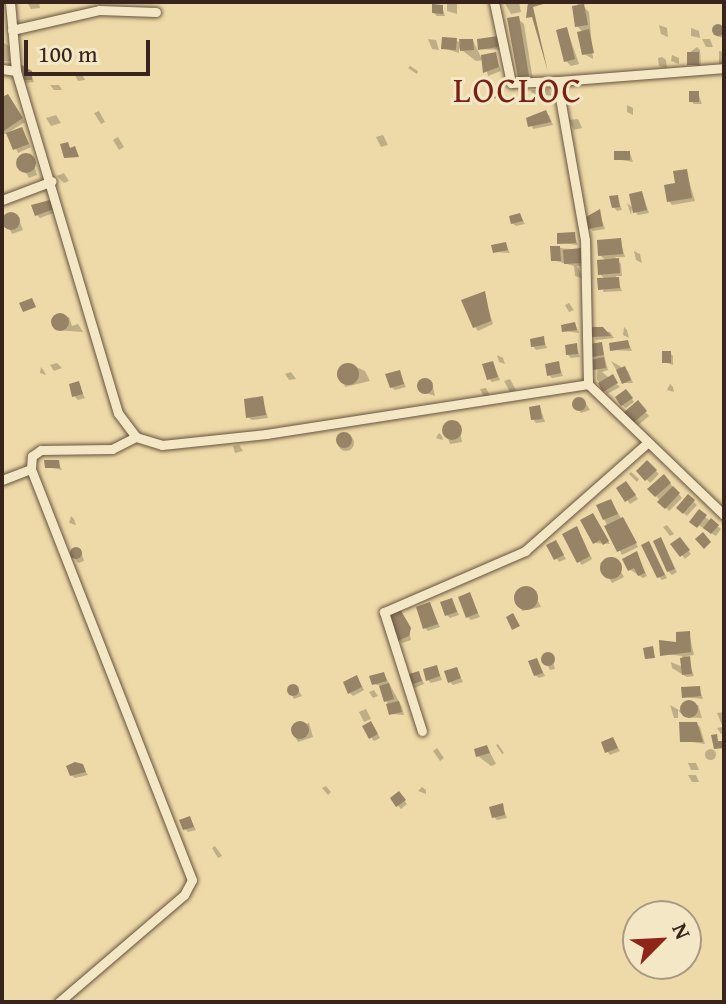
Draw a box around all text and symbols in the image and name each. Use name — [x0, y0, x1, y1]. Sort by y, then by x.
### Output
scale bar — [28, 24, 154, 74]
text: 100 m — [38, 36, 98, 71]
district label: LOCLOC — [453, 67, 583, 111]
north arrow — [622, 900, 702, 980]
text: N — [664, 918, 700, 944]

